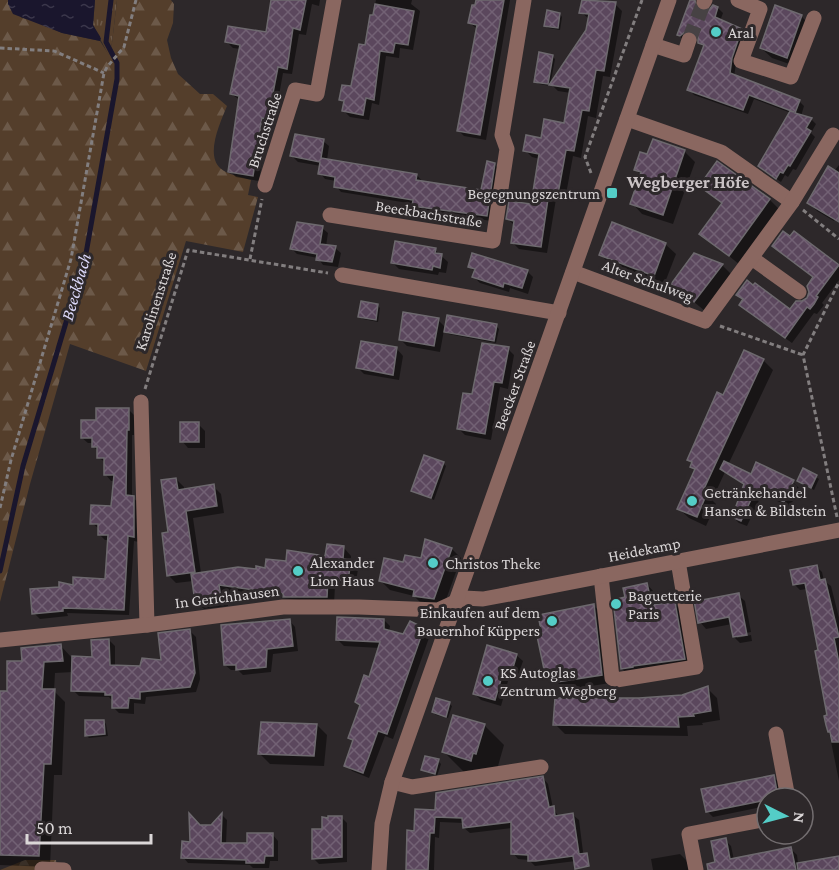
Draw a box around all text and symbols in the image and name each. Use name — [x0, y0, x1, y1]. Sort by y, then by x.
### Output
place label: Aral — [728, 24, 754, 41]
marker: Aral — [709, 25, 723, 39]
street label: Bruchstraße — [244, 90, 285, 170]
district label: Wegberger Höfe — [626, 172, 749, 192]
place label: Begegnungszentrum — [467, 185, 600, 203]
marker: Begegnungszentrum — [605, 186, 619, 200]
street label: Beeckbachstraße — [374, 197, 484, 230]
street label: Karolinenstraße — [132, 250, 179, 353]
water label: Beeckbach — [57, 251, 95, 323]
street label: Alter Schulweg — [600, 256, 696, 306]
street label: Beecker Straße — [490, 338, 539, 432]
place label: Getränkehandel Hansen & Bildstein — [704, 484, 827, 519]
marker: Getränkehandel Hansen & Bildstein — [685, 494, 699, 508]
street label: Heidekamp — [606, 534, 682, 566]
place label: Alexander Lion Haus — [310, 554, 375, 589]
place label: Christos Theke — [445, 555, 540, 572]
marker: Christos Theke — [426, 556, 440, 570]
marker: Alexander Lion Haus — [291, 564, 305, 578]
street label: In Gerichhausen — [174, 582, 281, 611]
place label: Baguetterie Paris — [628, 587, 702, 622]
marker: Baguetterie Paris — [609, 597, 623, 611]
place label: Einkaufen auf dem Bauernhof Küppers — [417, 604, 540, 640]
marker: Einkaufen auf dem Bauernhof Küppers — [545, 614, 559, 628]
place label: KS Autoglas Zentrum Wegberg — [500, 664, 617, 700]
marker: KS Autoglas Zentrum Wegberg — [481, 674, 495, 688]
north arrow — [755, 786, 815, 846]
scale bar — [27, 807, 152, 845]
text: N — [790, 811, 808, 824]
text: 50 m — [36, 818, 73, 838]

